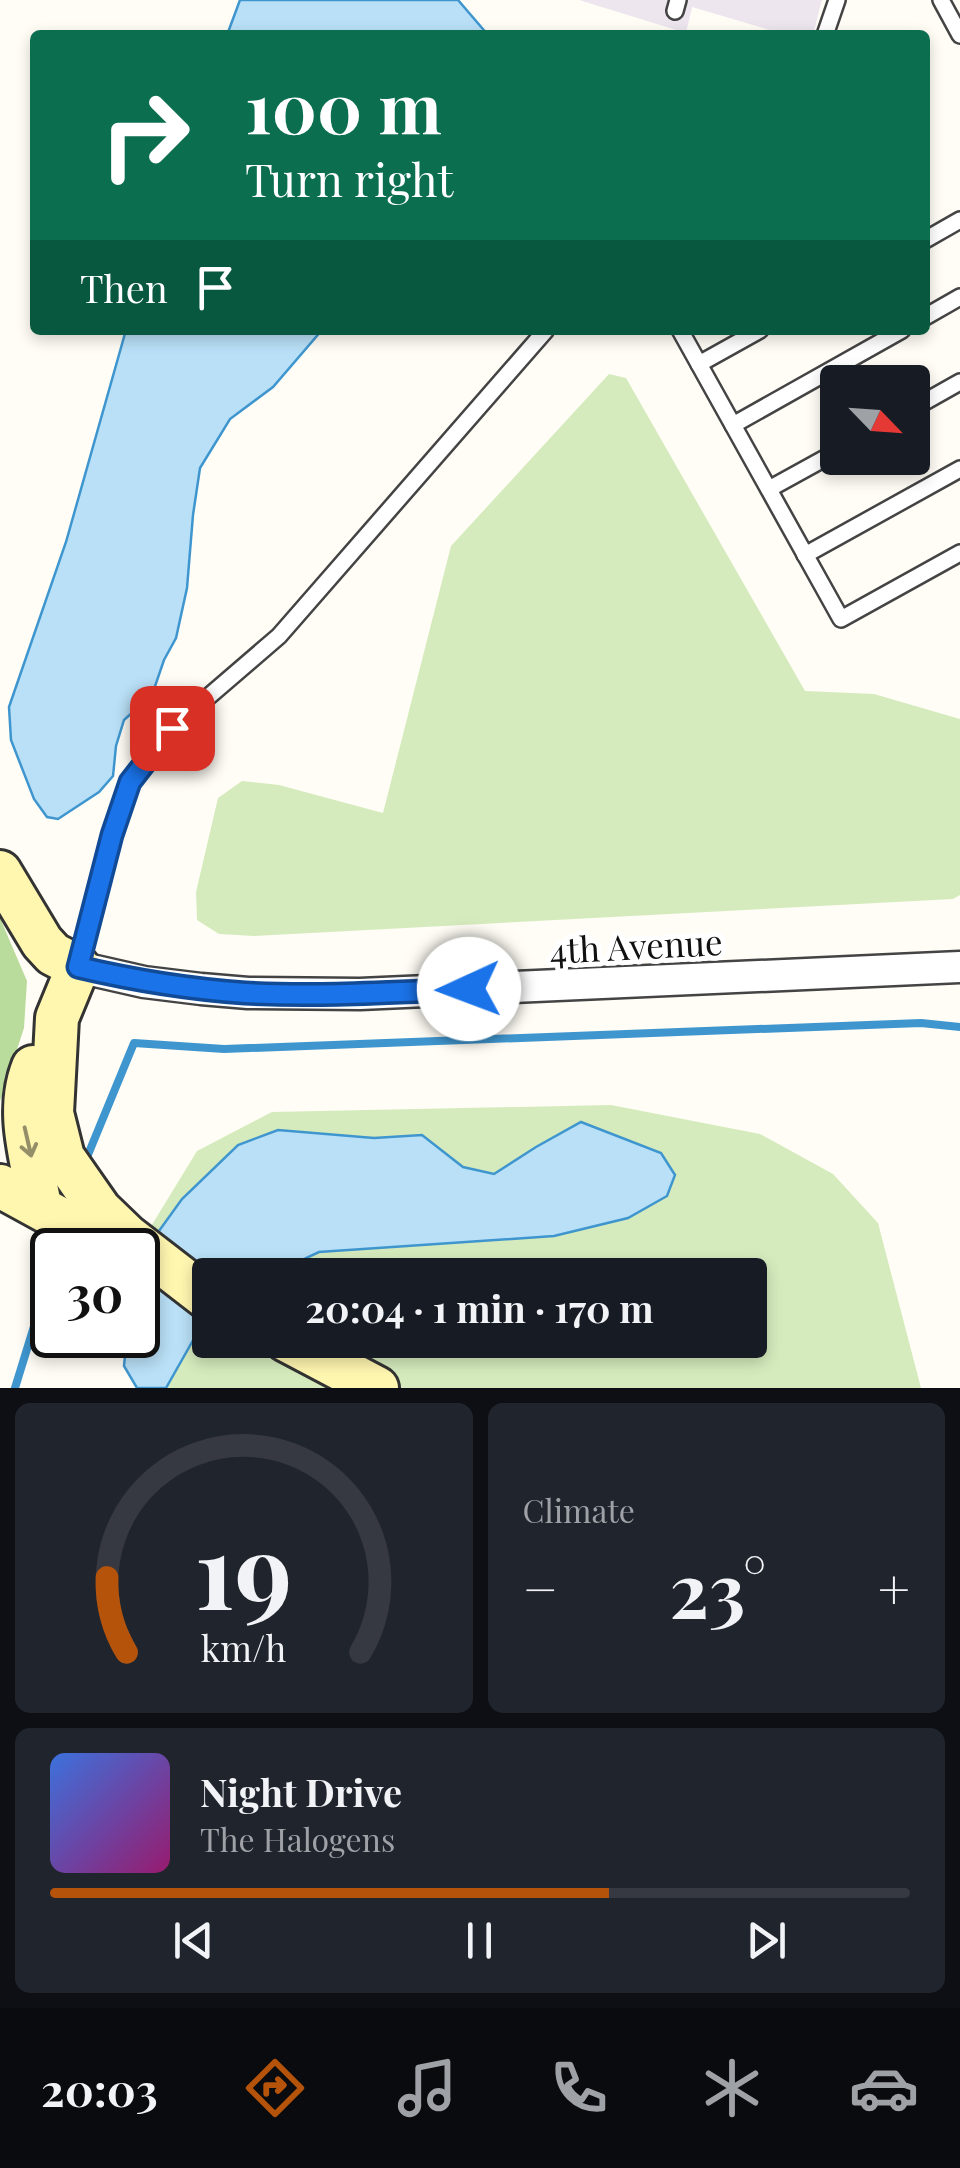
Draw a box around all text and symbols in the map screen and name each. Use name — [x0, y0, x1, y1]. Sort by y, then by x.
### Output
text: 100 m — [245, 58, 442, 152]
icon: right — [80, 70, 210, 200]
text: Turn right — [245, 148, 453, 208]
icon: arrive — [188, 260, 243, 315]
text: Then — [80, 262, 168, 313]
north arrow — [820, 365, 930, 475]
map controls — [820, 365, 930, 475]
pin — [130, 686, 215, 771]
icon: arrive — [145, 701, 200, 756]
street label: 4th Avenue — [548, 917, 724, 973]
position arrow — [417, 937, 521, 1041]
one-way arrow — [20, 1125, 38, 1157]
speed limit sign: 30 — [30, 1228, 160, 1358]
text: 20:04 · 1 min · 170 m — [305, 1282, 654, 1333]
text: Climate — [523, 1488, 635, 1531]
text: 19 — [195, 1497, 292, 1636]
text: 23° — [669, 1537, 766, 1637]
text: − — [523, 1550, 558, 1624]
text: + — [878, 1550, 910, 1624]
text: km/h — [201, 1623, 287, 1671]
text: Night Drive — [200, 1766, 402, 1817]
text: The Halogens — [200, 1817, 395, 1860]
icon: previous — [166, 1913, 221, 1968]
icon: pause — [452, 1913, 507, 1968]
icon: next — [739, 1913, 794, 1968]
icon: directions — [240, 2053, 310, 2123]
icon: music — [392, 2053, 462, 2123]
icon: phone — [544, 2053, 614, 2123]
icon: climate — [697, 2053, 767, 2123]
icon: car — [849, 2053, 919, 2123]
text: 20:03 — [41, 2058, 158, 2118]

